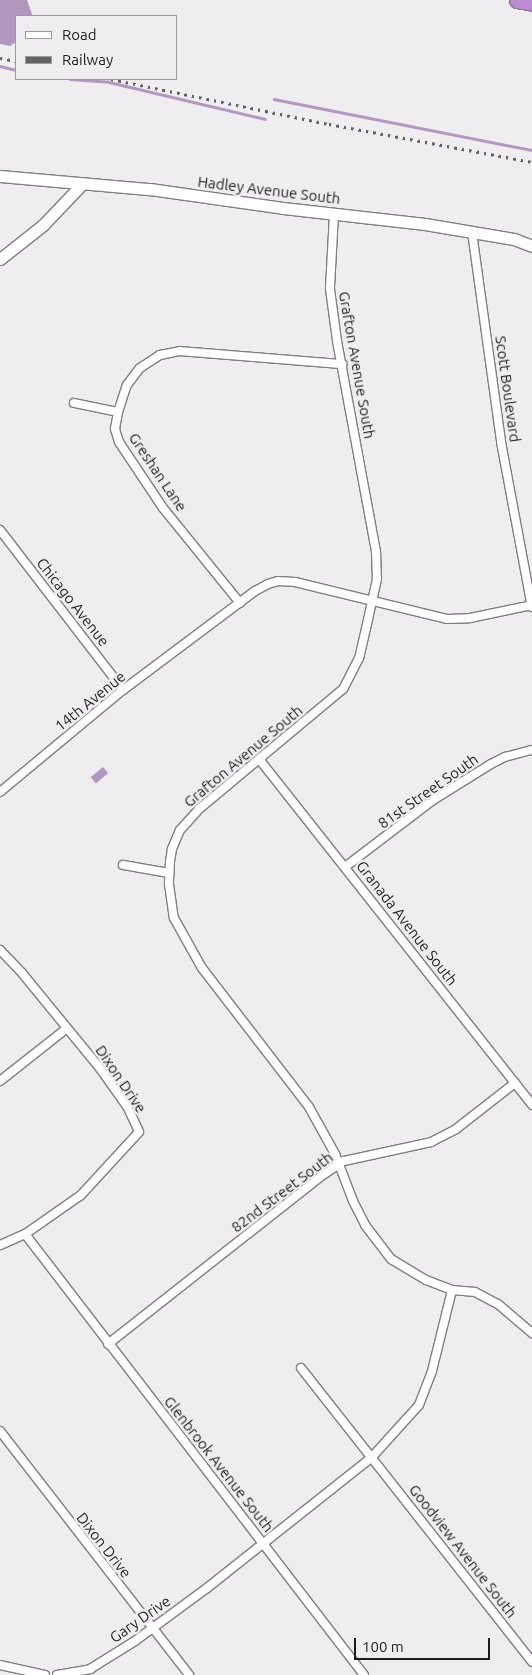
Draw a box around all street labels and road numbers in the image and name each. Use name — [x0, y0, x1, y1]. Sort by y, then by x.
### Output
street label: Hadley Avenue South — [197, 172, 341, 208]
street label: Grafton Avenue South — [335, 290, 379, 440]
street label: Scott Boulevard — [492, 335, 524, 443]
street label: Greshan Lane — [125, 429, 191, 515]
street label: Chicago Avenue — [33, 554, 113, 650]
street label: 14th Avenue — [51, 667, 129, 735]
street label: Grafton Avenue South — [180, 701, 306, 811]
street label: 81st Street South — [375, 750, 481, 832]
street label: Granada Avenue South — [353, 857, 461, 989]
street label: Dixon Drive — [92, 1042, 150, 1116]
street label: 82nd Street South — [228, 1148, 336, 1236]
street label: Glenbrook Avenue South — [160, 1393, 278, 1535]
street label: Goodview Avenue South — [405, 1481, 521, 1621]
street label: Dixon Drive — [73, 1509, 135, 1581]
street label: Gary Drive — [106, 1592, 174, 1646]

